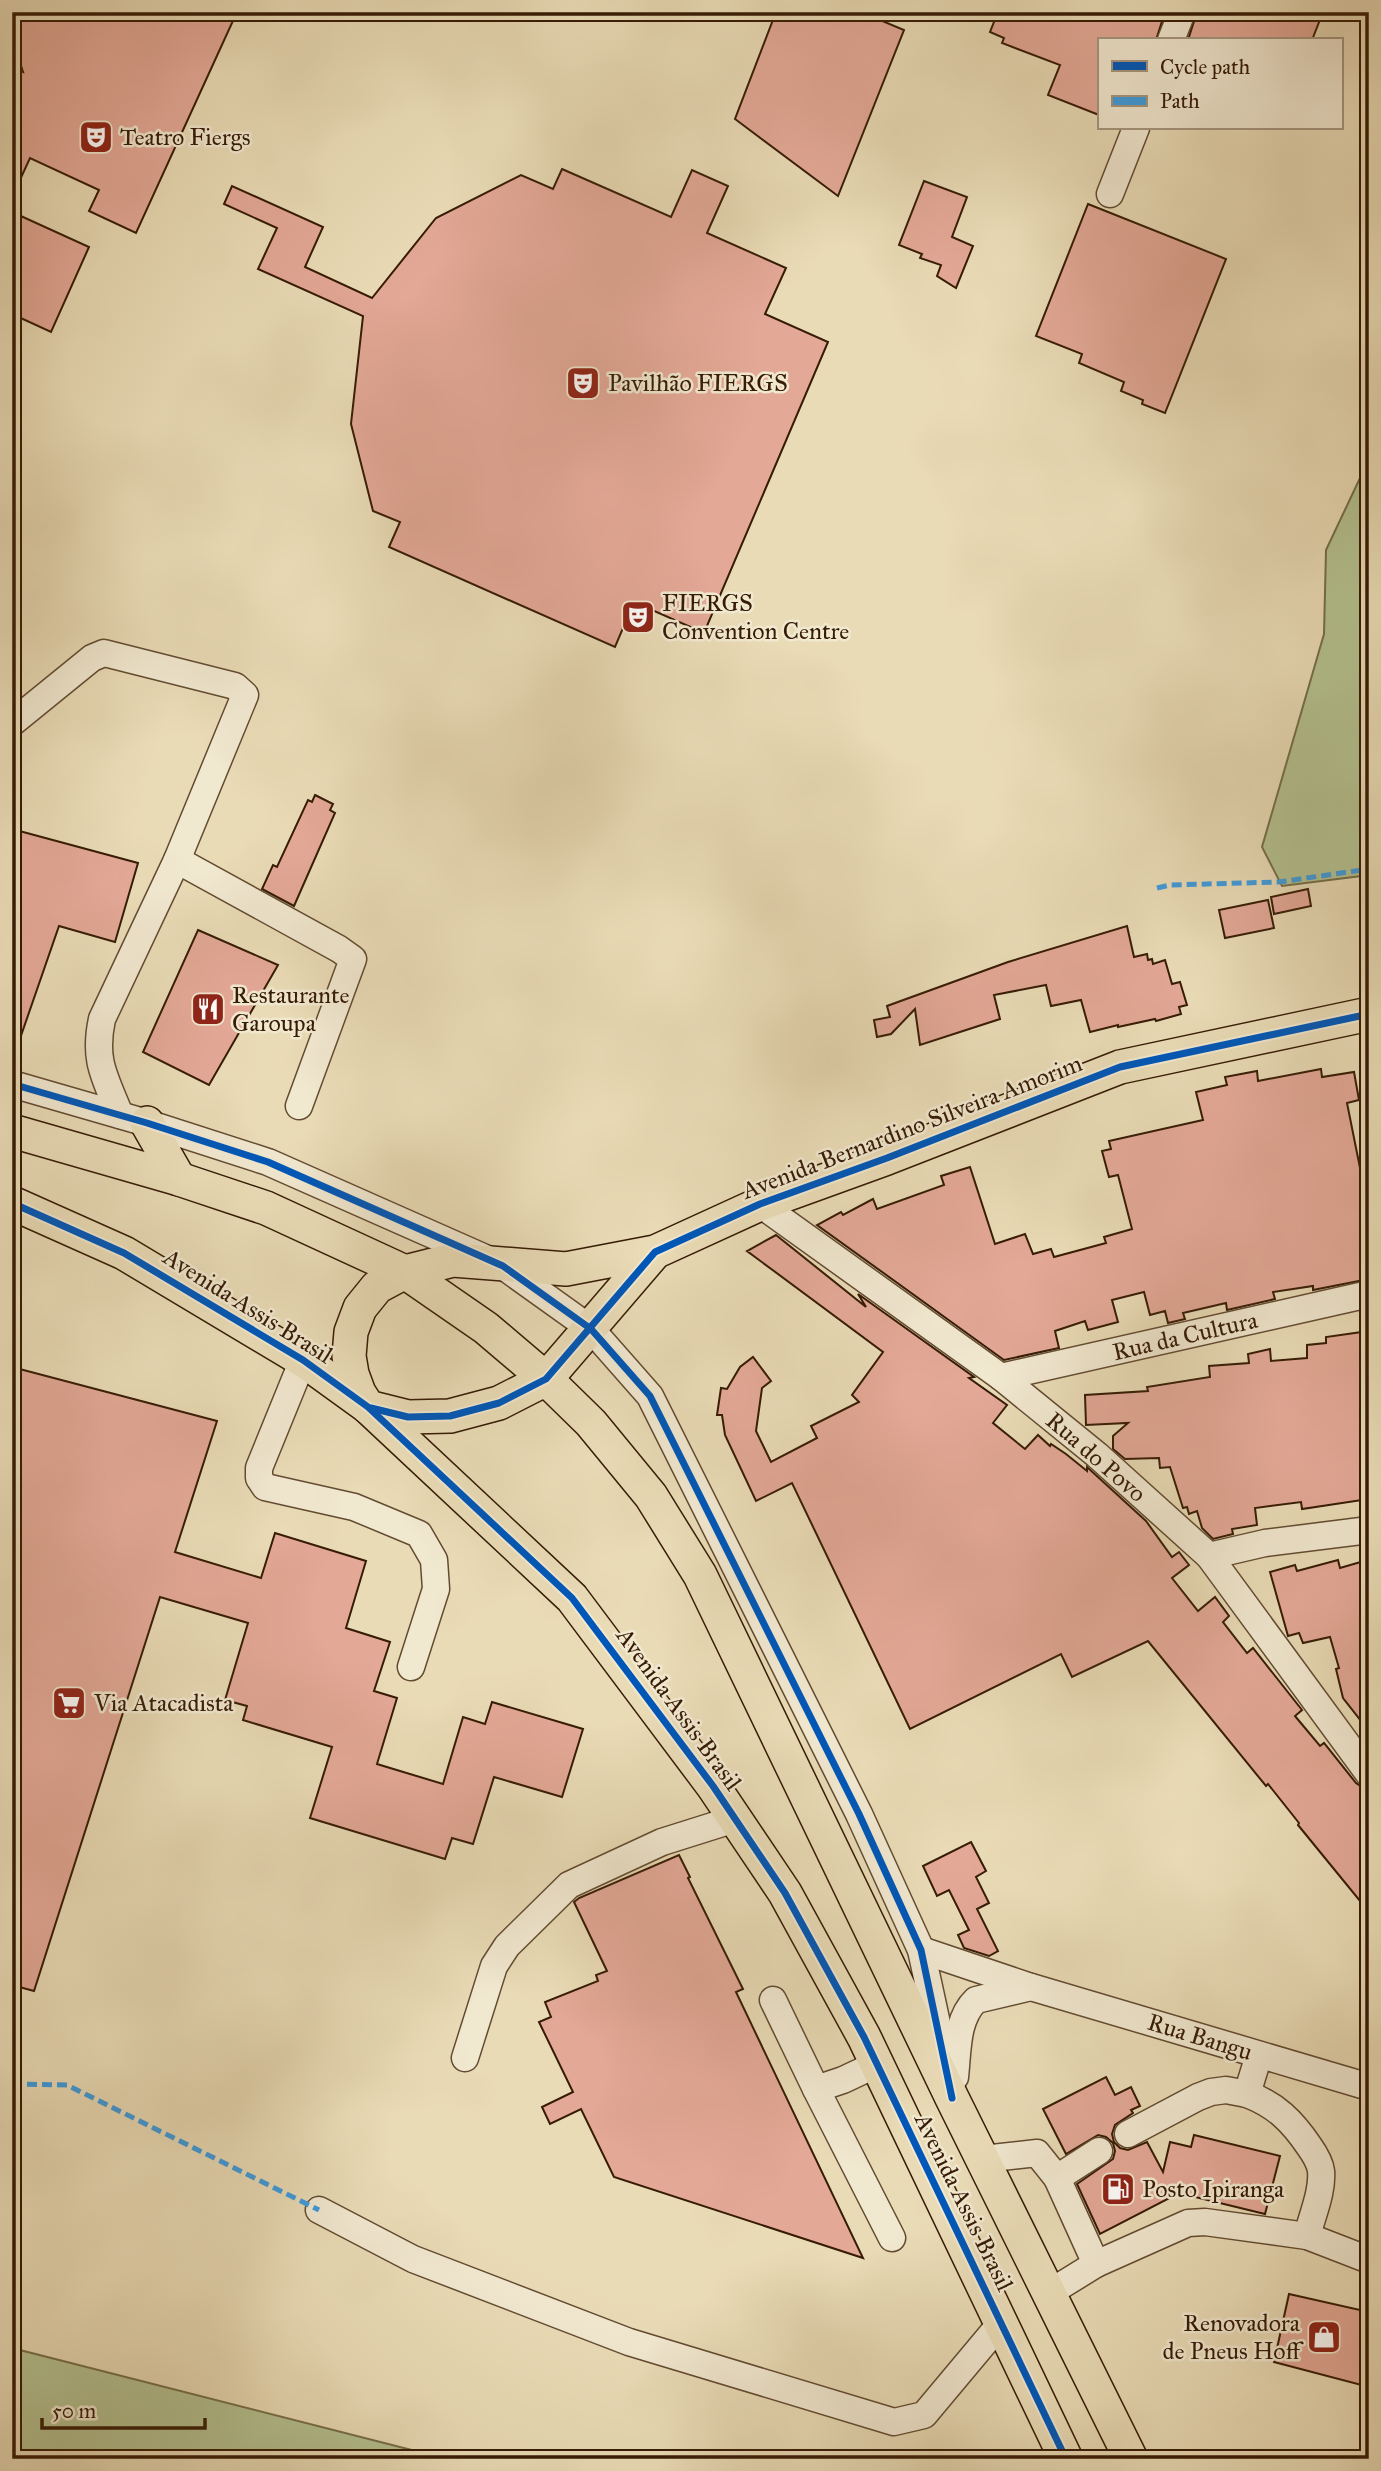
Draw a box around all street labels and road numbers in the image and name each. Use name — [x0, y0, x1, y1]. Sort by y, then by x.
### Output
street label: Avenida Bernardino Silveira Amorim — [737, 1048, 1086, 1206]
street label: Avenida Assis Brasil — [157, 1241, 339, 1370]
street label: Rua da Cultura — [1109, 1305, 1261, 1367]
street label: Rua do Povo — [1040, 1405, 1152, 1509]
street label: Avenida Assis Brasil — [609, 1621, 749, 1797]
street label: Rua Bangu — [1144, 2007, 1256, 2067]
street label: Avenida Assis Brasil — [908, 2107, 1020, 2296]

